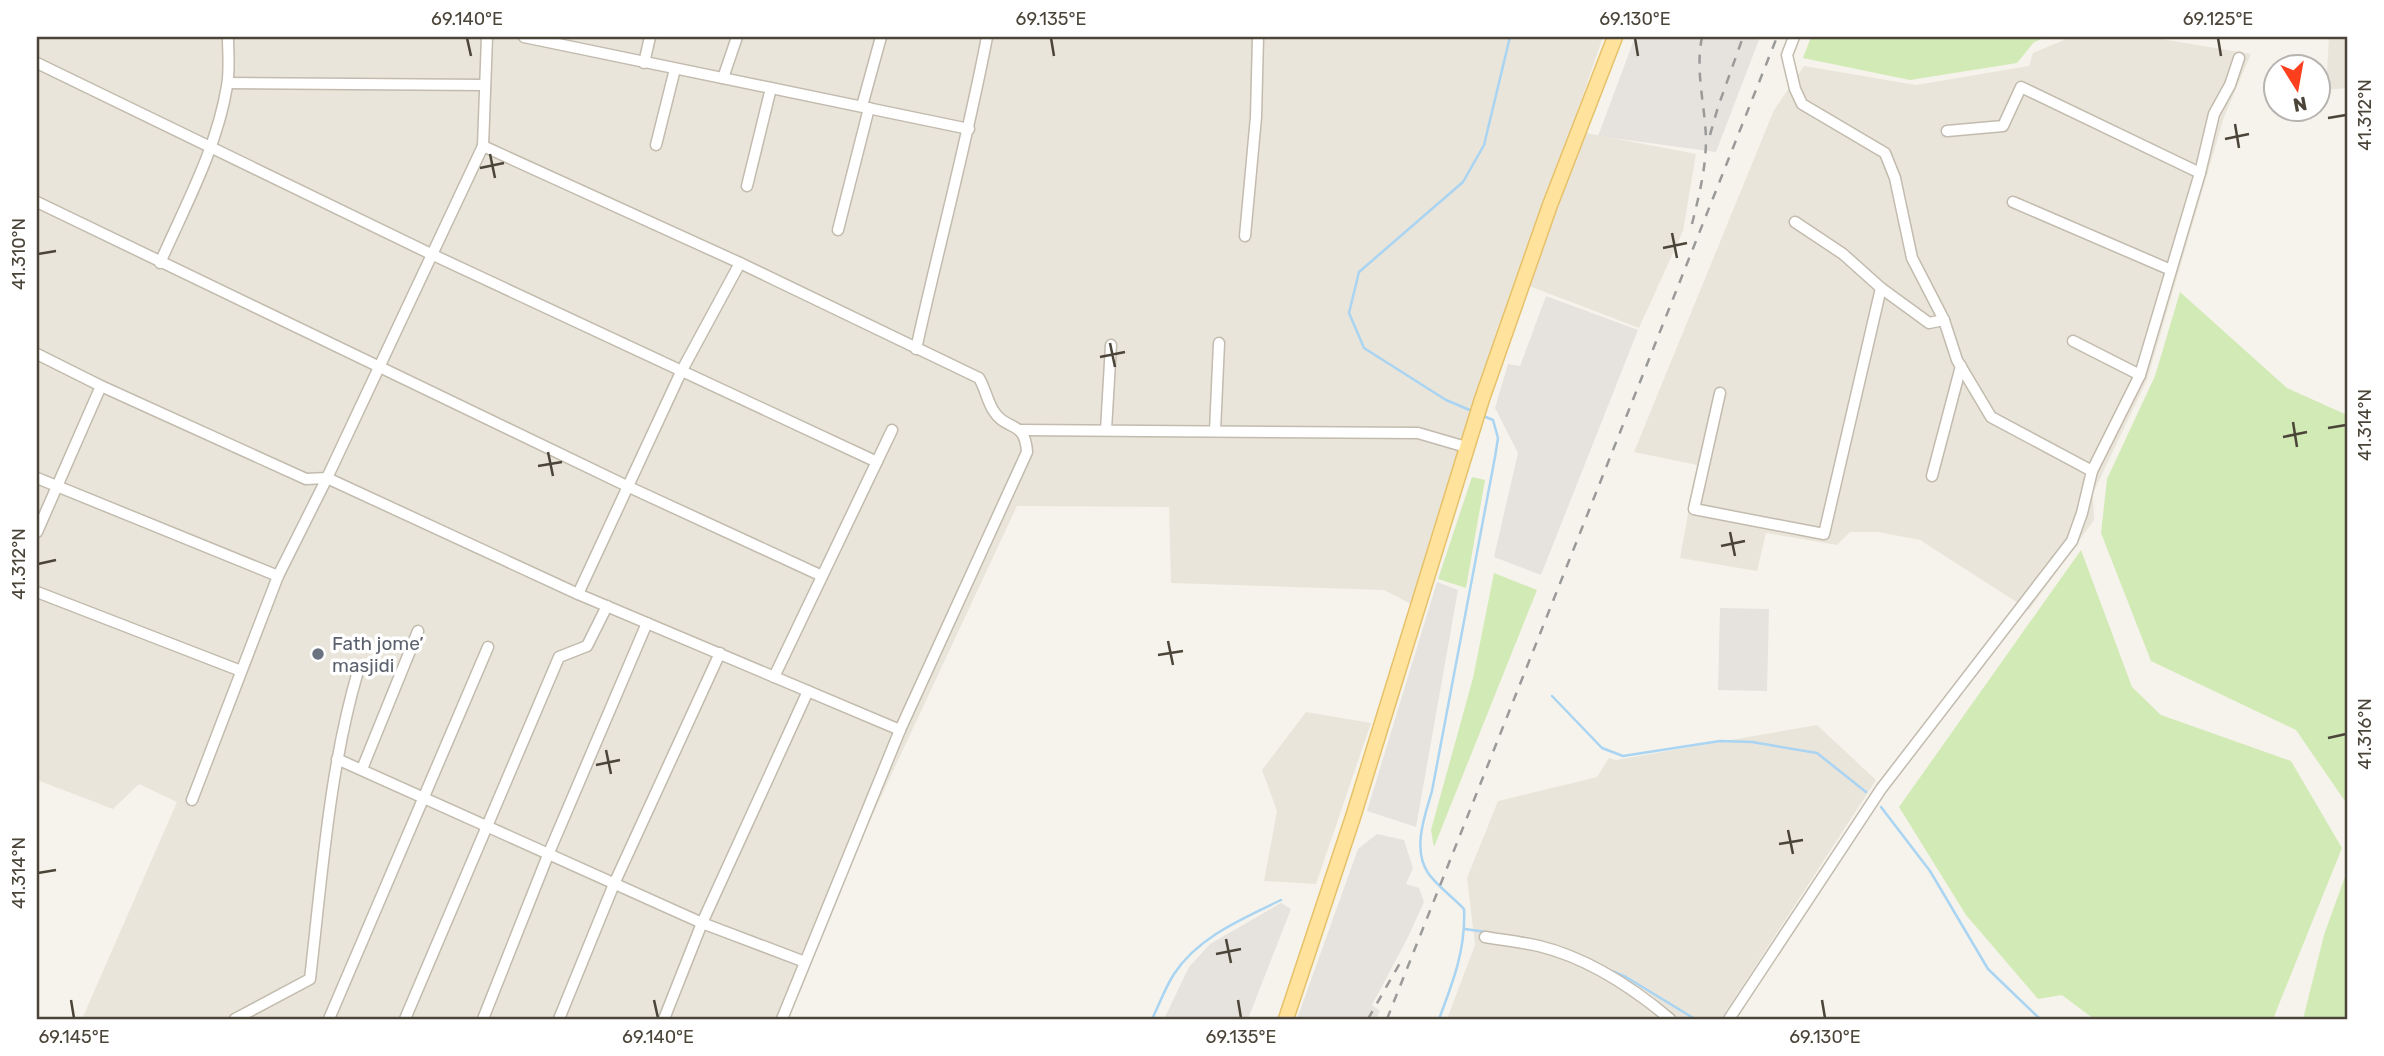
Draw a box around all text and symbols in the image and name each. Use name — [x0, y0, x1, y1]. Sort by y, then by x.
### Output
text: 69.140°E — [431, 8, 503, 30]
text: 69.135°E — [1016, 8, 1086, 30]
text: 69.130°E — [1599, 8, 1671, 30]
text: 69.125°E — [2183, 8, 2253, 30]
north arrow — [2262, 52, 2332, 122]
text: 41.312°N — [2354, 79, 2376, 151]
text: N — [2291, 92, 2309, 117]
text: 41.310°N — [8, 218, 30, 290]
text: 41.314°N — [2354, 389, 2376, 461]
text: 41.312°N — [8, 528, 30, 600]
place label: Fath jome’ masjidi — [332, 632, 424, 677]
marker: Fath jome’ masjidi — [310, 646, 326, 662]
text: 41.316°N — [2354, 698, 2376, 770]
text: 41.314°N — [8, 837, 30, 909]
text: 69.145°E — [38, 1026, 110, 1048]
text: 69.140°E — [622, 1026, 694, 1048]
text: 69.135°E — [1206, 1026, 1276, 1048]
text: 69.130°E — [1789, 1026, 1861, 1048]

